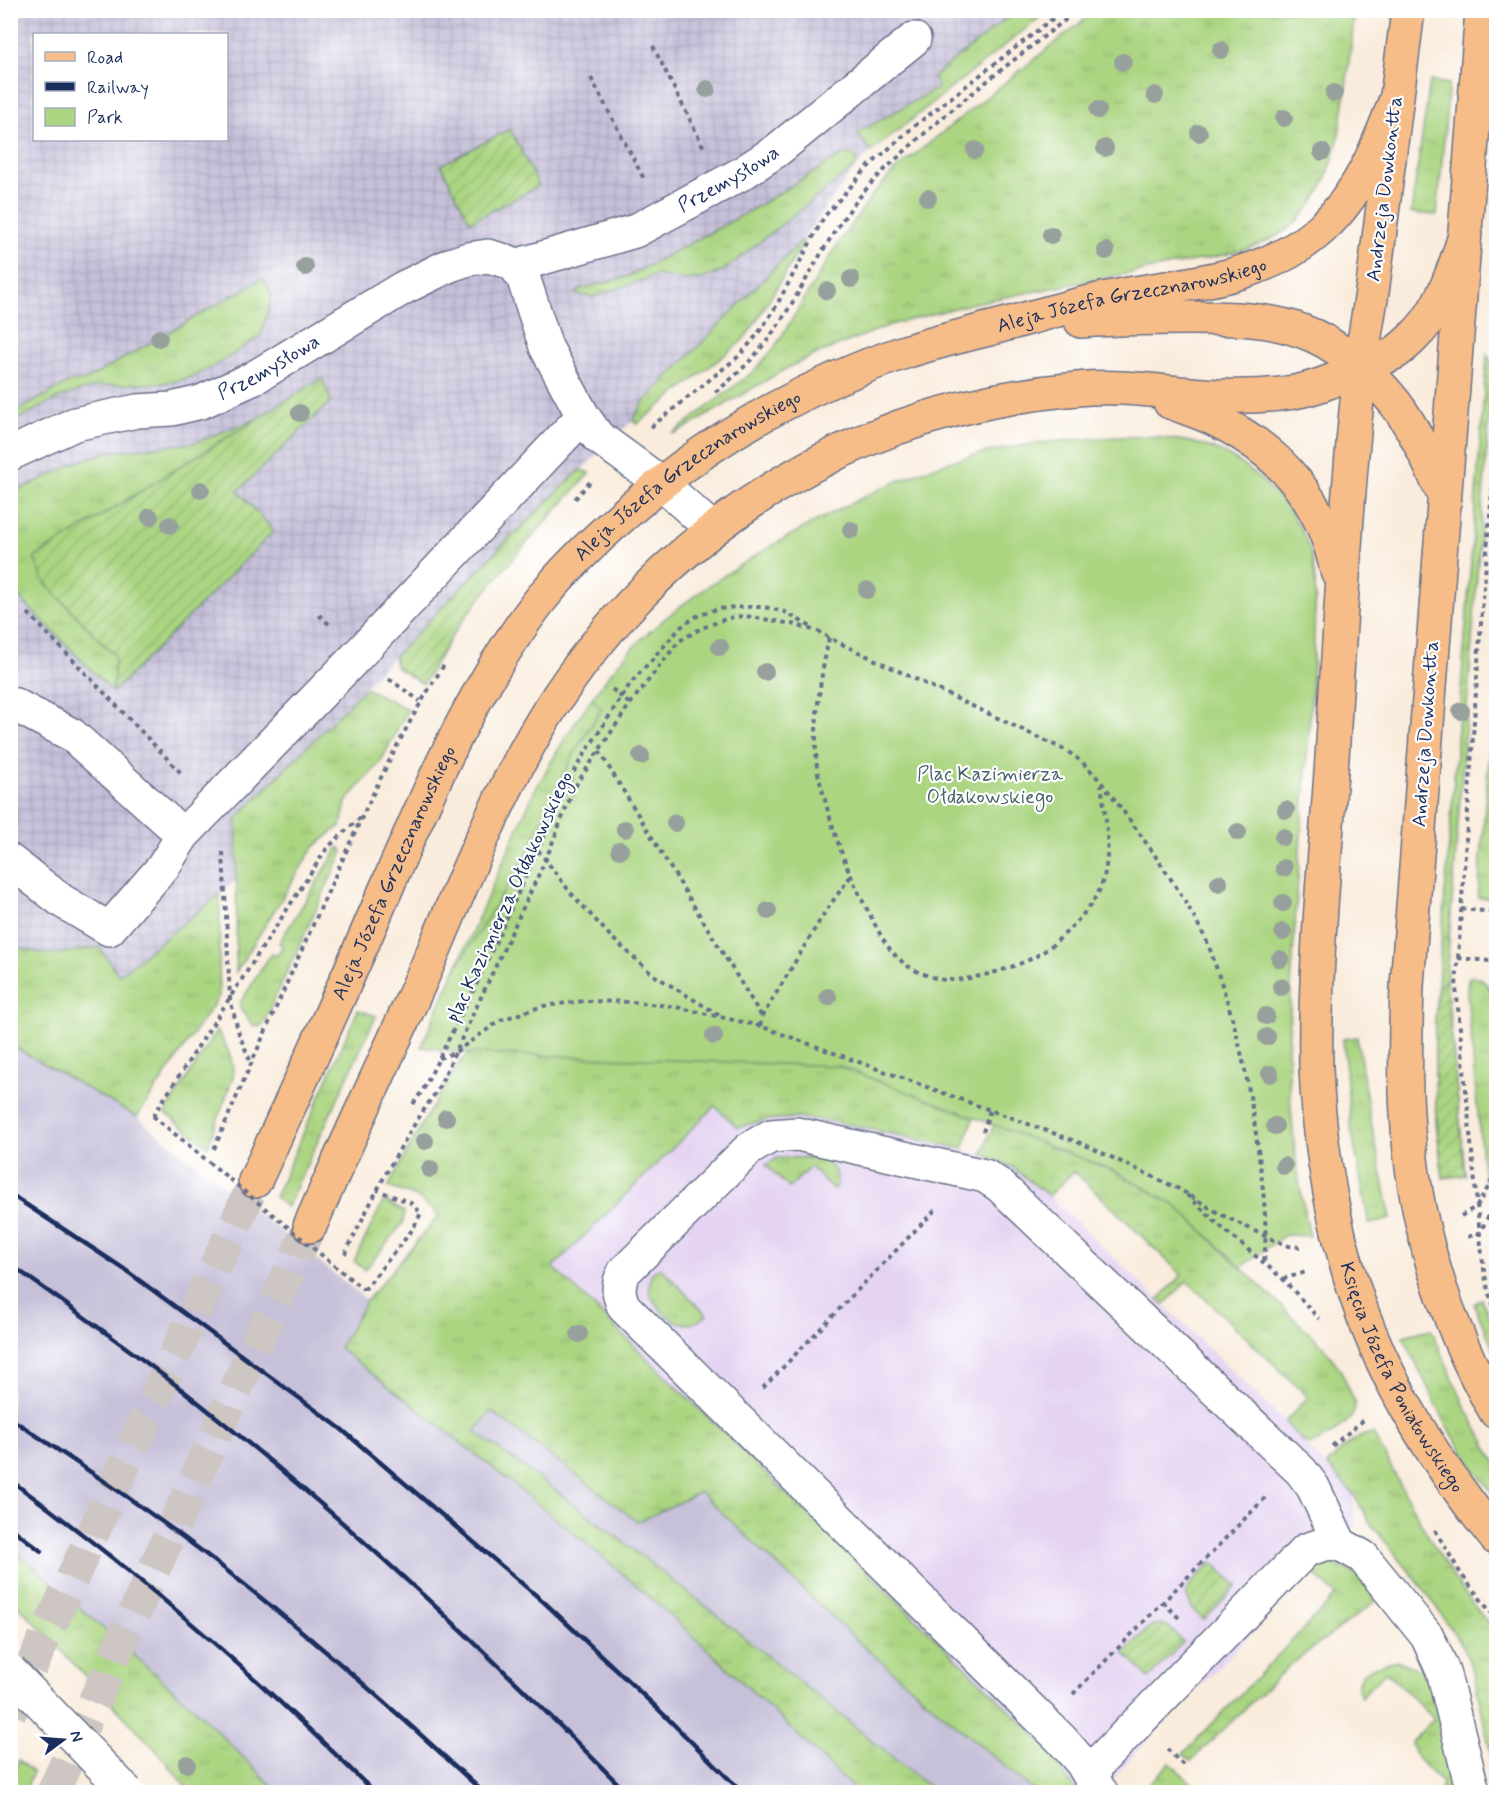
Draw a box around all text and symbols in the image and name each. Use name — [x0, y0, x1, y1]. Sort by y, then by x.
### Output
legend — [33, 33, 228, 141]
text: Road — [87, 46, 123, 70]
text: Railway — [87, 76, 149, 100]
street label: Andrzeja Dowkontta — [1360, 95, 1410, 283]
text: Park — [87, 106, 123, 130]
street label: Przemysłowa — [673, 139, 785, 219]
street label: Aleja Józefa Grzecznarowskiego — [994, 251, 1271, 340]
street label: Przemysłowa — [213, 328, 325, 406]
street label: Aleja Józefa Grzecznarowskiego — [568, 384, 806, 567]
street label: Andrzeja Dowkontta — [1406, 640, 1446, 828]
street label: Aleja Józefa Grzecznarowskiego — [326, 741, 463, 1004]
park label: Plac Kazimierza Ołdakowskiego — [917, 761, 1064, 812]
street label: plac Kazimierza Ołdakowskiego — [440, 767, 581, 1027]
street label: Księcia Józefa Poniatowskiego — [1333, 1259, 1471, 1498]
north arrow — [33, 1710, 93, 1770]
text: N — [64, 1728, 88, 1744]

